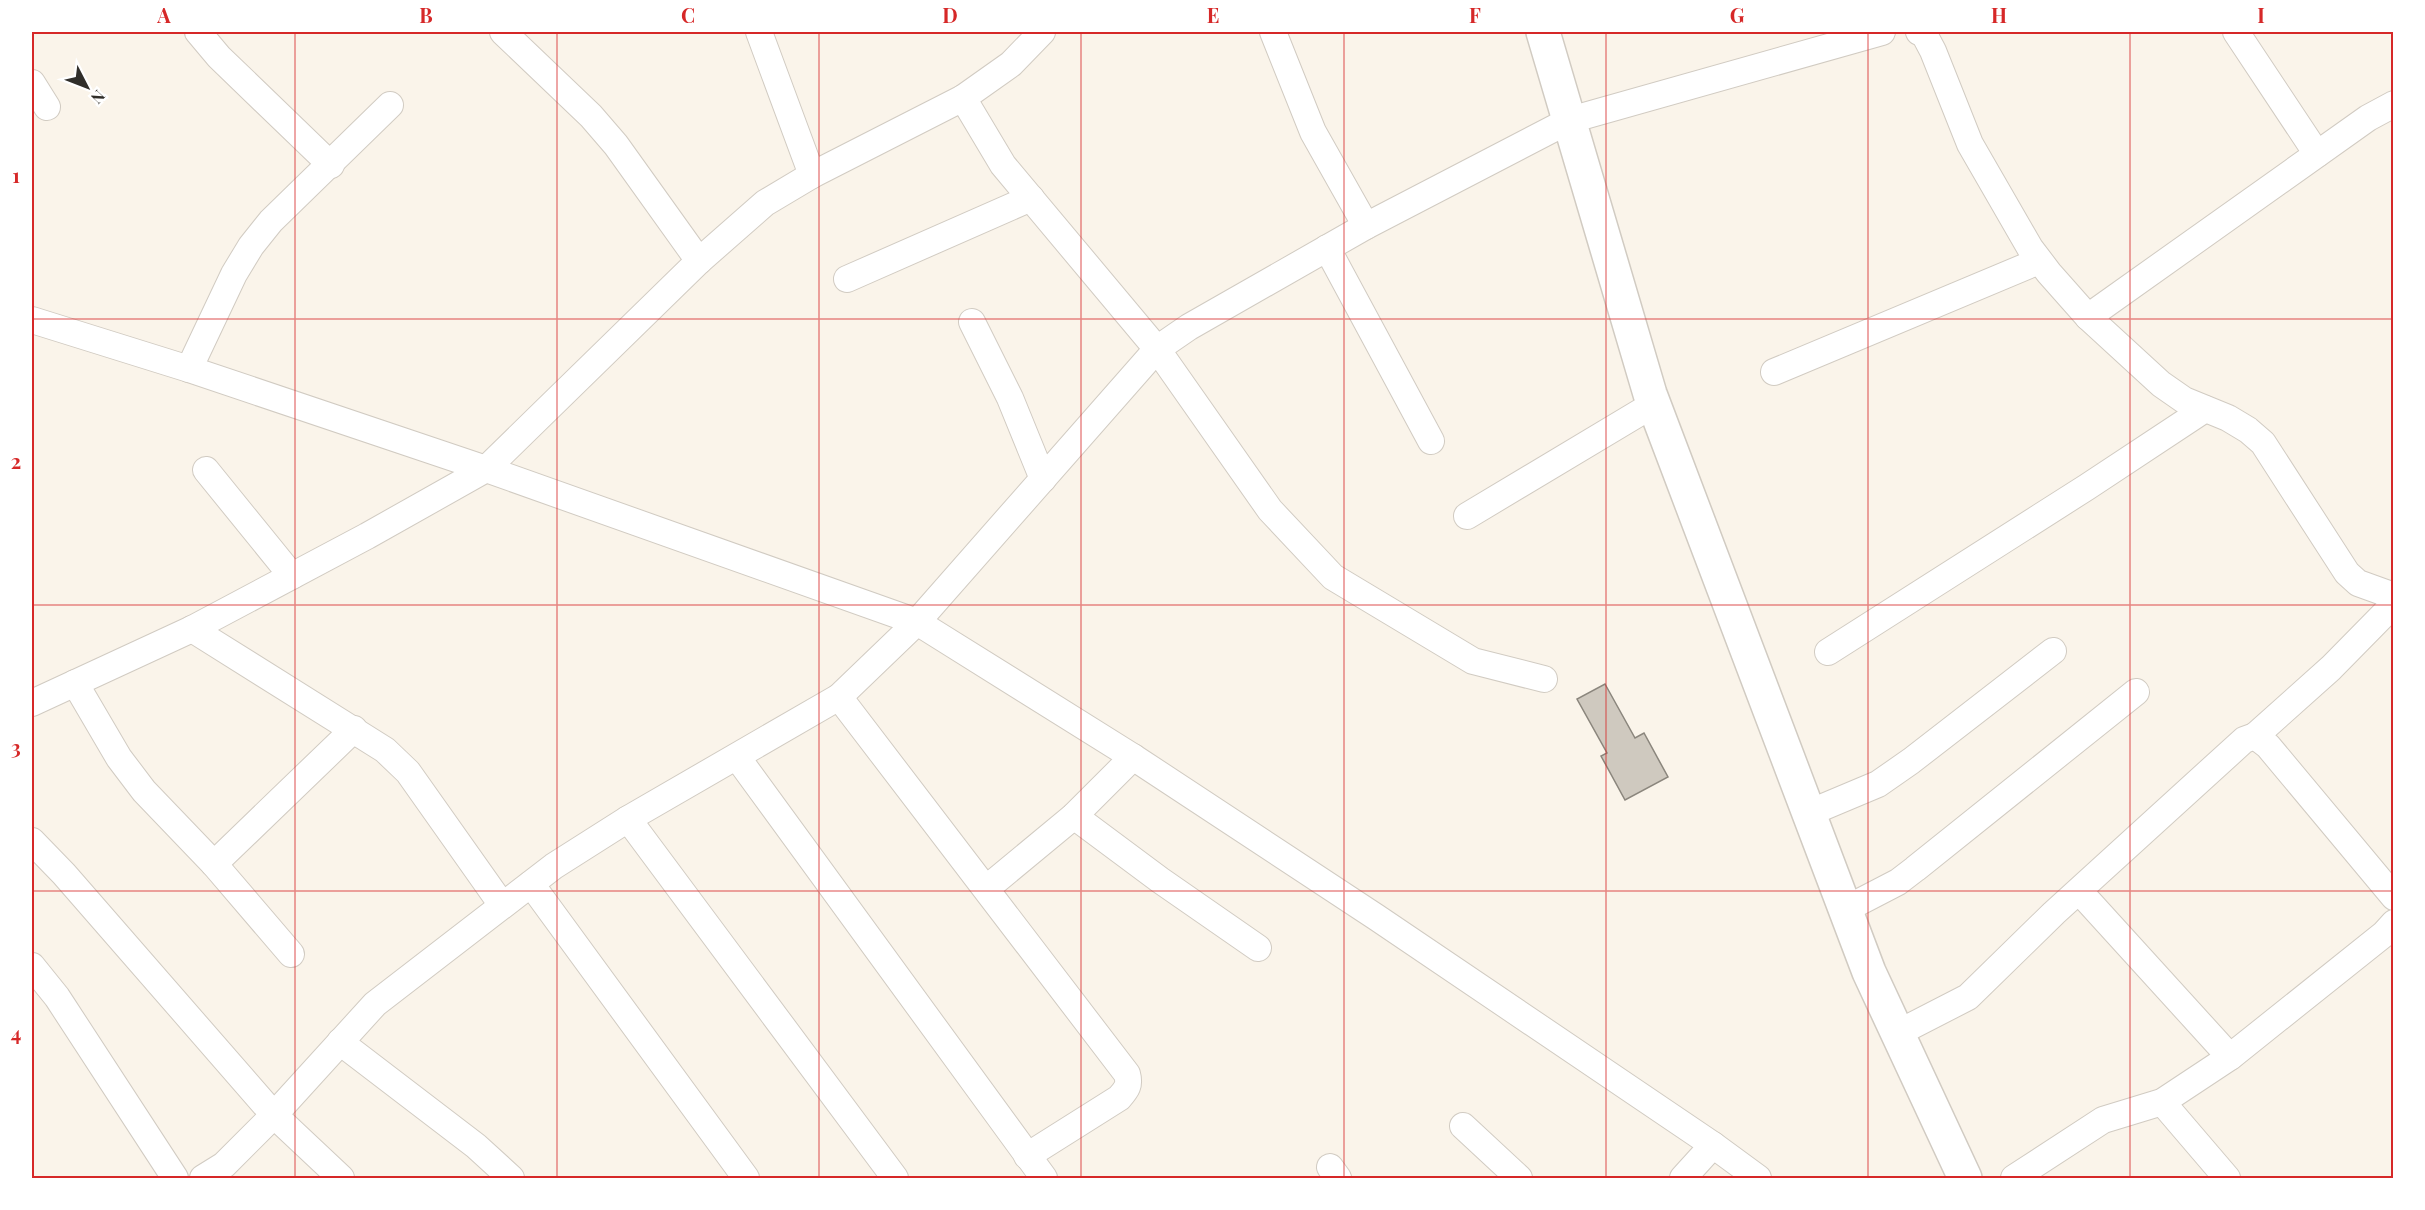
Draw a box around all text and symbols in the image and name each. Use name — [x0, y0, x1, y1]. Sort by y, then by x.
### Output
text: A — [156, 1, 171, 28]
text: B — [419, 1, 433, 28]
text: C — [681, 1, 695, 28]
text: D — [942, 1, 958, 28]
text: E — [1207, 1, 1219, 28]
text: F — [1469, 1, 1481, 28]
text: G — [1730, 1, 1745, 28]
text: H — [1991, 1, 2007, 28]
text: I — [2257, 1, 2265, 28]
north arrow — [57, 57, 117, 117]
text: N — [87, 86, 110, 109]
text: 1 — [12, 161, 20, 188]
text: 2 — [11, 447, 21, 474]
text: 3 — [11, 733, 21, 760]
text: 4 — [11, 1019, 21, 1046]

